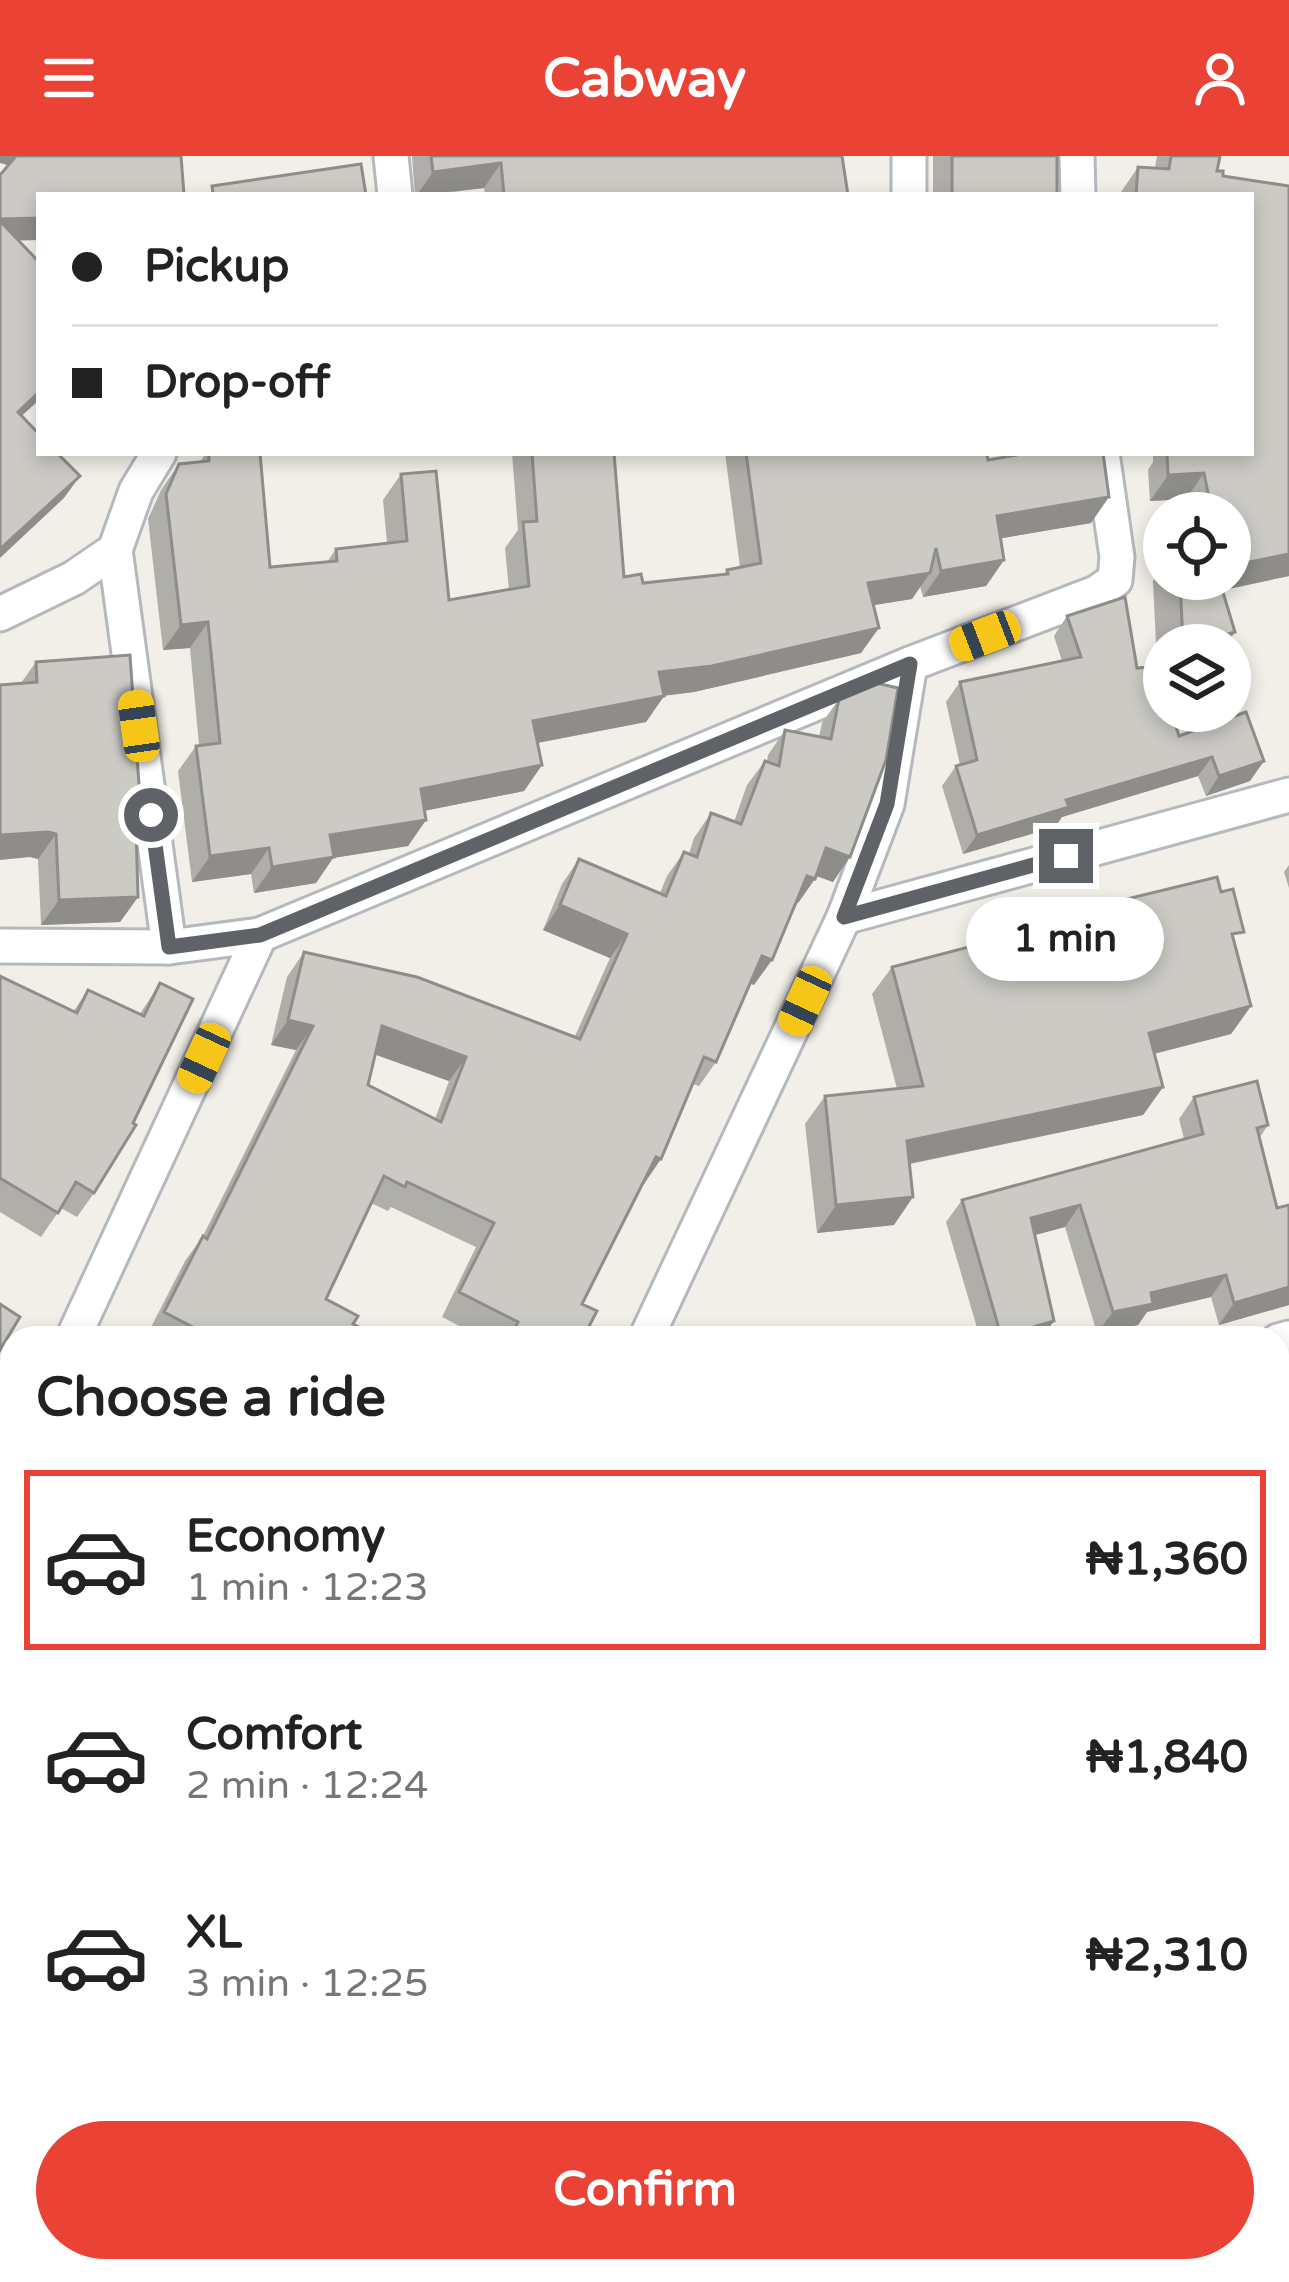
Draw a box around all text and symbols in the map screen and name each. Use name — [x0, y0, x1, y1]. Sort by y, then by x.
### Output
icon: menu — [36, 45, 102, 111]
icon: person — [1187, 45, 1253, 111]
text: Cabway — [543, 46, 746, 111]
text: Pickup — [144, 240, 289, 294]
text: Drop-off — [144, 356, 330, 410]
map controls — [1143, 492, 1251, 732]
button: locate — [1143, 492, 1251, 600]
car — [945, 606, 1025, 666]
button: layers — [1143, 624, 1251, 732]
car — [116, 688, 162, 764]
route start — [124, 788, 178, 842]
route end — [1039, 829, 1093, 883]
callout: 1 min — [967, 898, 1165, 982]
text: 1 min — [1013, 915, 1117, 962]
car — [773, 961, 837, 1041]
car — [172, 1018, 236, 1098]
text: Choose a ride — [36, 1365, 386, 1430]
icon: car — [42, 1506, 150, 1614]
text: Economy — [186, 1510, 385, 1564]
text: ₦1,360 — [1086, 1533, 1248, 1587]
text: 1 min · 12:23 — [186, 1564, 428, 1611]
icon: car — [42, 1704, 150, 1812]
text: Comfort — [186, 1708, 362, 1762]
text: ₦1,840 — [1086, 1731, 1248, 1785]
text: 2 min · 12:24 — [186, 1762, 428, 1809]
icon: car — [42, 1902, 150, 2010]
text: XL — [186, 1906, 242, 1960]
text: ₦2,310 — [1086, 1929, 1248, 1983]
text: 3 min · 12:25 — [186, 1960, 428, 2007]
button: Confirm — [36, 2121, 1254, 2259]

